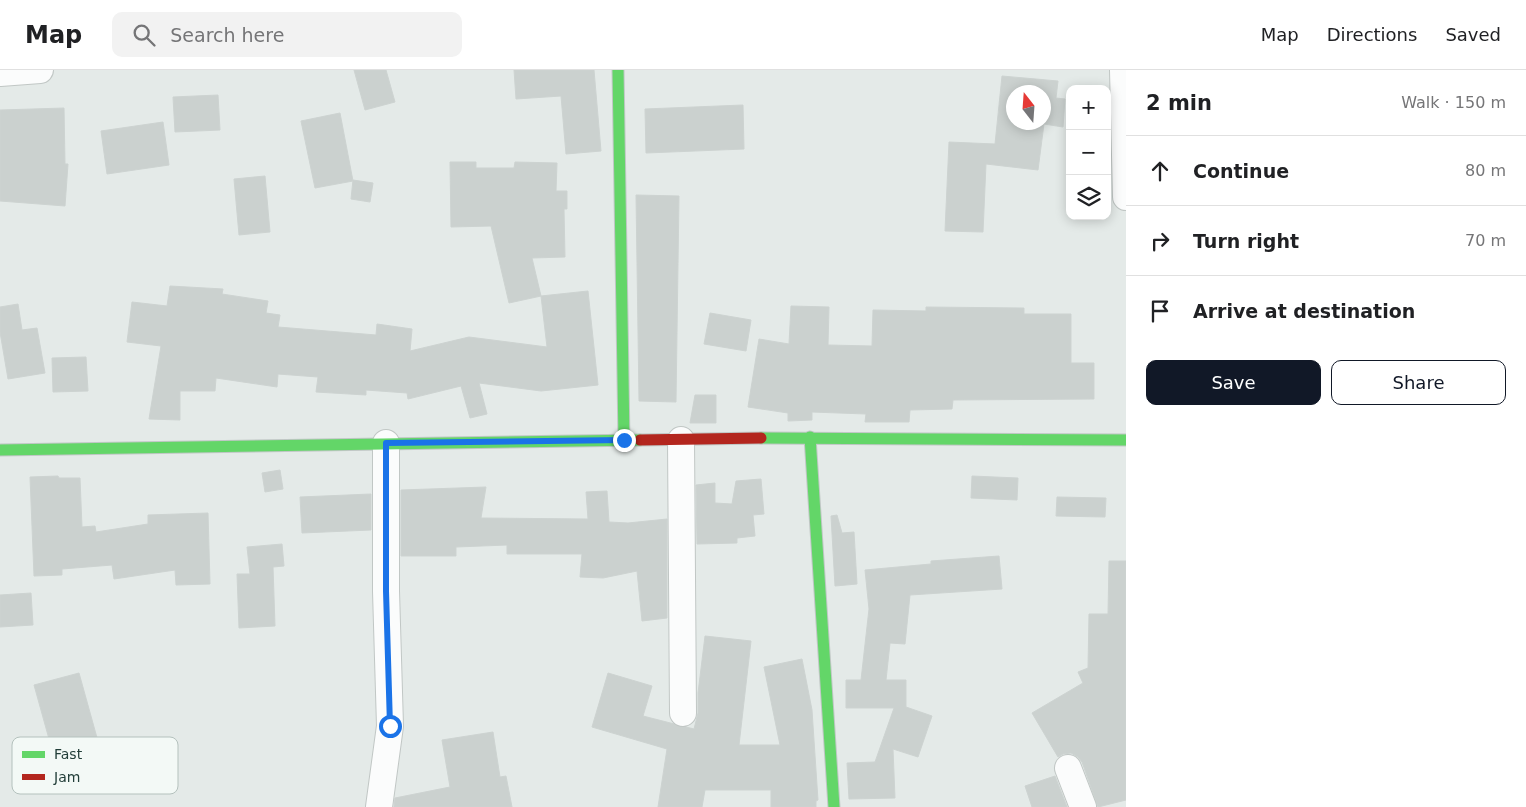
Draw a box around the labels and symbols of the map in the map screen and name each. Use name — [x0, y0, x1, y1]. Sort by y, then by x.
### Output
north arrow — [1006, 85, 1051, 130]
route end — [613, 429, 636, 452]
route start — [379, 715, 402, 738]
legend — [12, 737, 178, 794]
text: Fast — [54, 746, 83, 762]
text: Jam — [53, 769, 80, 785]

